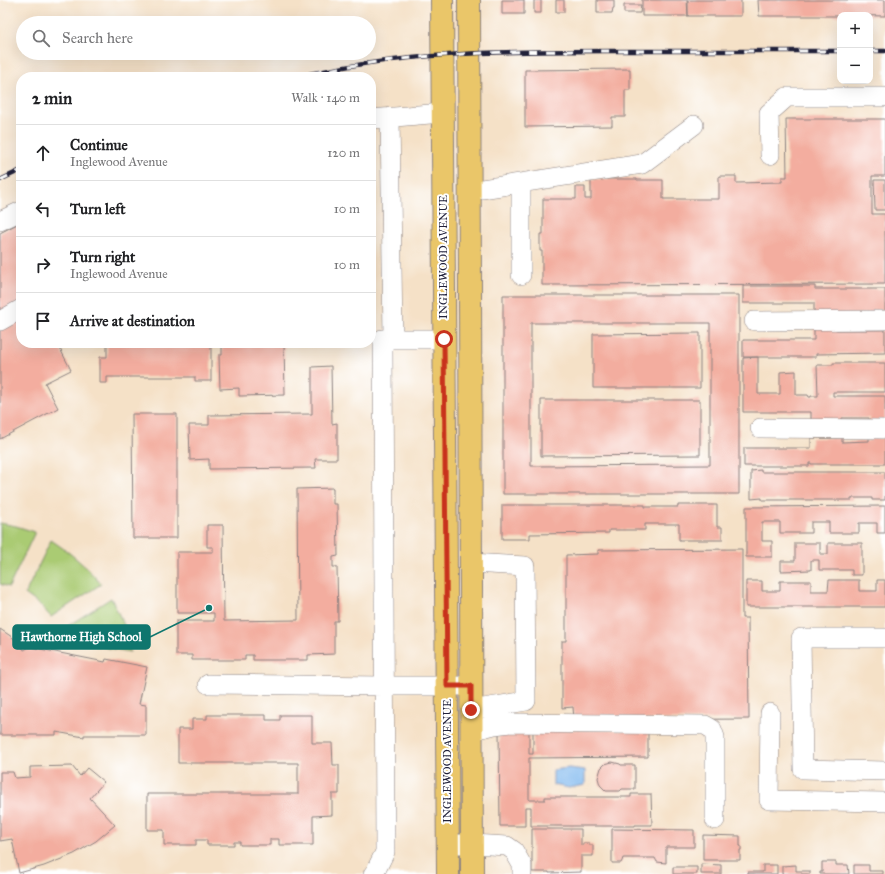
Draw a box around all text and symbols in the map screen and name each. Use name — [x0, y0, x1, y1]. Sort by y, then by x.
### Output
map controls — [837, 12, 873, 84]
button: + — [837, 12, 873, 48]
search box — [16, 16, 376, 60]
icon: search — [30, 27, 52, 49]
text: Search here — [62, 29, 133, 47]
button: − — [837, 48, 873, 84]
text: 2 min — [32, 88, 72, 109]
text: Walk · 140 m — [291, 90, 360, 106]
text: Continue — [70, 136, 128, 154]
icon: ahead — [32, 142, 54, 164]
text: 120 m — [327, 145, 360, 161]
text: Inglewood Avenue — [70, 154, 168, 170]
street label: INGLEWOOD AVENUE — [437, 195, 450, 319]
icon: left — [32, 198, 54, 220]
text: Turn left — [70, 200, 126, 218]
text: 10 m — [334, 201, 360, 217]
text: Turn right — [70, 248, 135, 266]
icon: right — [32, 254, 54, 276]
text: 10 m — [334, 257, 360, 273]
text: Inglewood Avenue — [70, 266, 168, 282]
icon: arrive — [32, 310, 54, 332]
text: Arrive at destination — [70, 312, 195, 330]
route start — [435, 330, 453, 348]
callout: Hawthorne High School — [13, 625, 150, 649]
text: Hawthorne High School — [20, 630, 142, 645]
street label: INGLEWOOD AVENUE — [441, 699, 454, 823]
route end — [462, 701, 480, 719]

